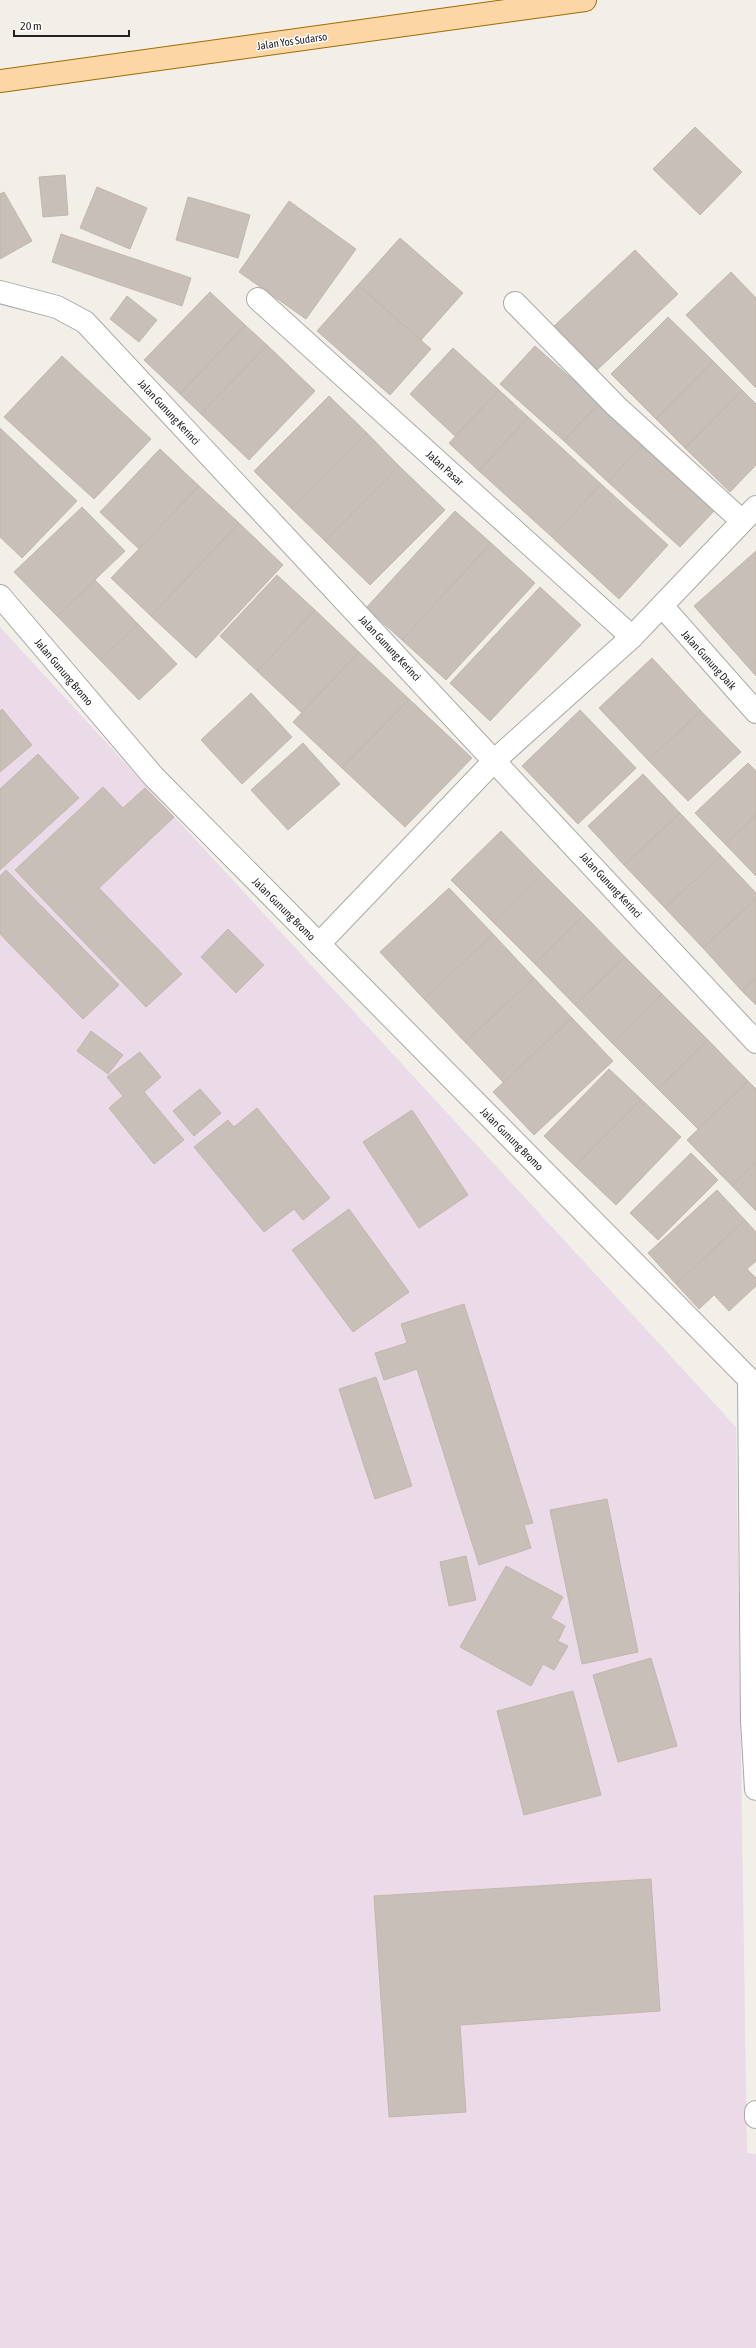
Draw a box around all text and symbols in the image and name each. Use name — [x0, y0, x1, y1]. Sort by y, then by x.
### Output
scale bar — [14, 12, 129, 38]
text: 20 m — [20, 19, 42, 33]
street label: Jalan Yos Sudarso — [256, 30, 328, 52]
street label: Jalan Gunung Kerinci — [136, 377, 202, 447]
street label: Jalan Pasar — [424, 448, 467, 488]
street label: Jalan Gunung Kerinci — [357, 613, 423, 683]
street label: Jalan Gunung Daik — [679, 628, 739, 692]
street label: Jalan Gunung Bromo — [33, 636, 95, 708]
street label: Jalan Gunung Kerinci — [578, 850, 644, 920]
street label: Jalan Gunung Bromo — [250, 875, 318, 943]
street label: Jalan Gunung Bromo — [478, 1105, 546, 1173]

